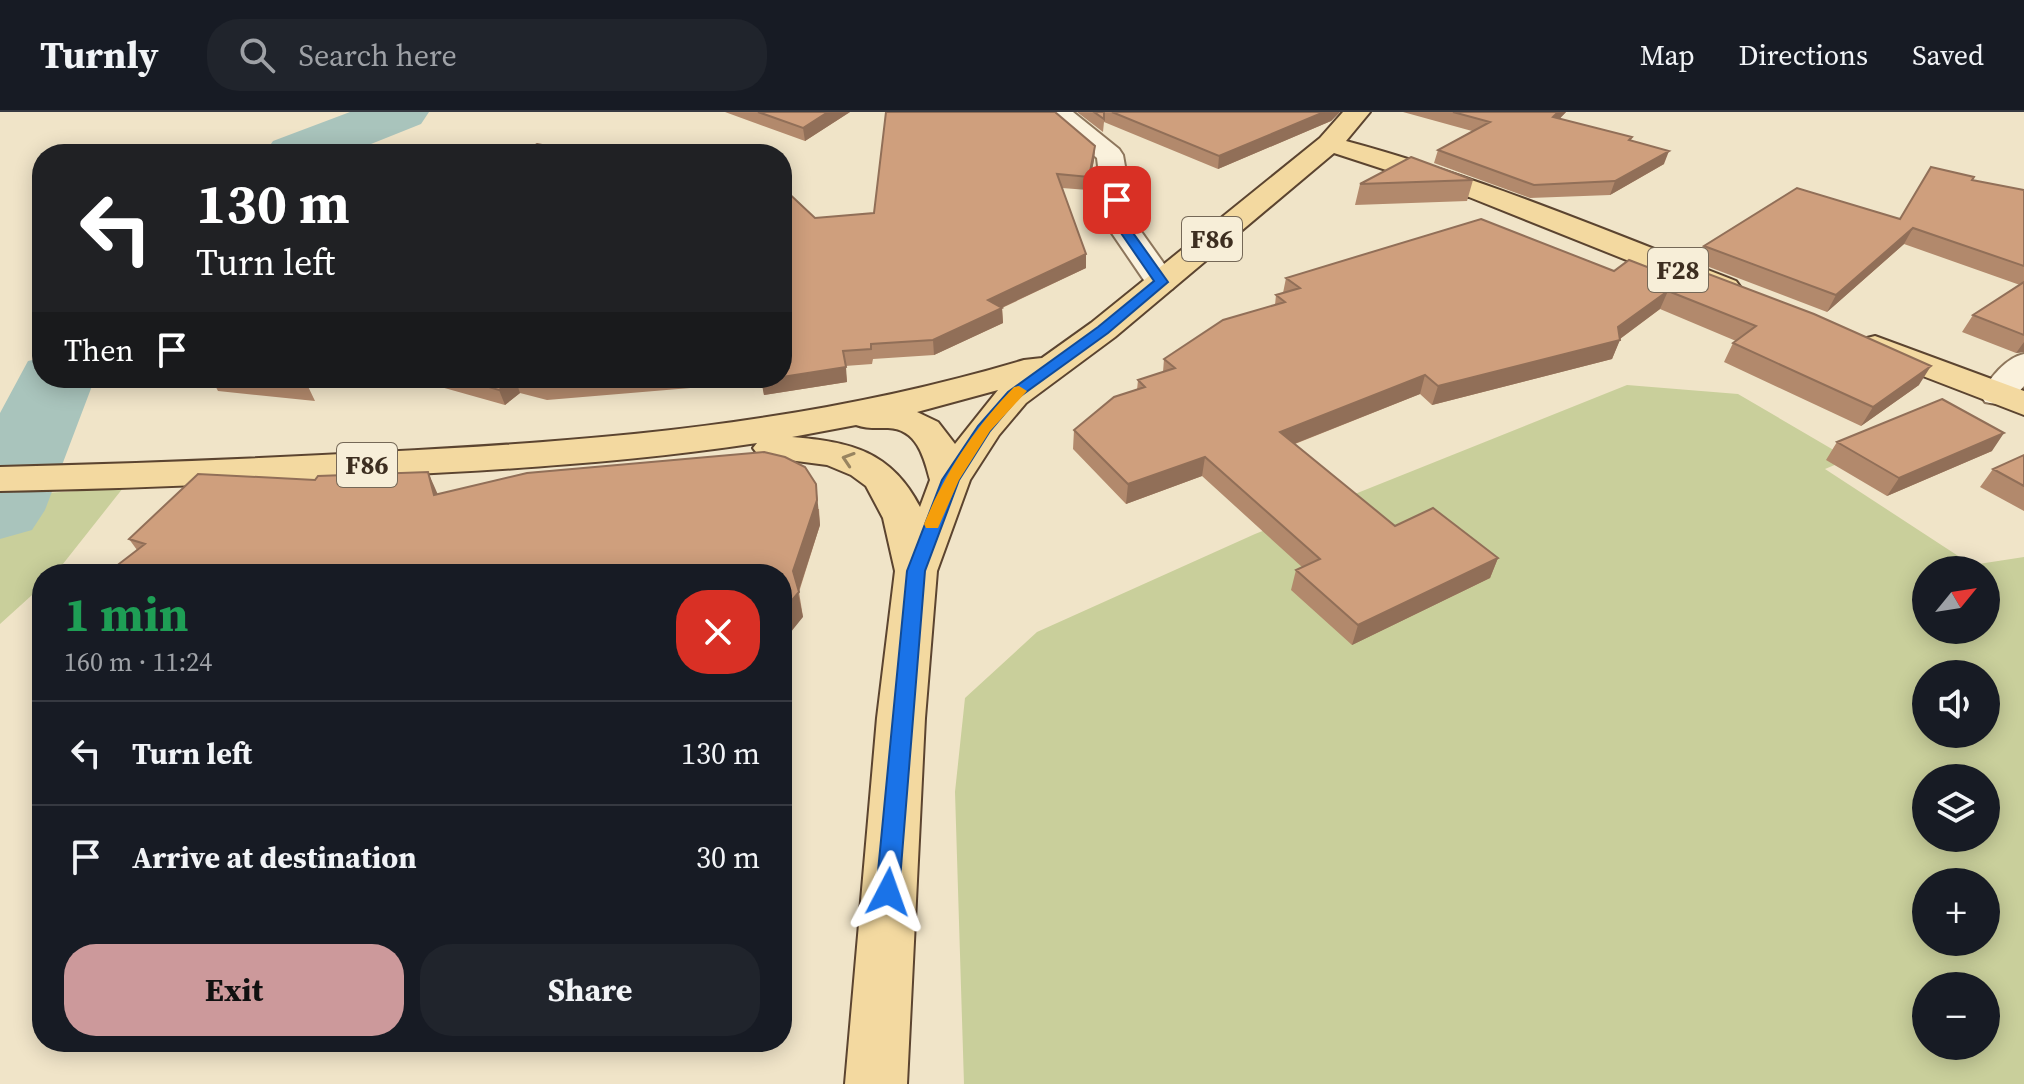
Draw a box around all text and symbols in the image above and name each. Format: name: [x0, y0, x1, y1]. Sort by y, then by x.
search box: [207, 19, 767, 91]
text: Turnly: [40, 29, 159, 81]
icon: search: [235, 33, 279, 77]
text: Search here: [299, 35, 457, 76]
text: Map: [1640, 36, 1695, 74]
text: Directions: [1739, 36, 1868, 74]
text: Saved: [1912, 36, 1984, 74]
text: 130 m: [196, 165, 350, 242]
pin: [1083, 166, 1151, 234]
icon: left: [64, 176, 168, 280]
icon: arrive: [1095, 178, 1139, 222]
road number: F86: [1182, 217, 1242, 261]
text: Turn left: [196, 238, 335, 287]
road number: F28: [1648, 248, 1708, 292]
icon: arrive: [150, 328, 194, 372]
text: Then: [64, 330, 134, 371]
road number: F86: [337, 443, 397, 487]
one-way arrow: [842, 452, 856, 468]
north arrow: [1912, 556, 2000, 644]
map controls: [1912, 556, 2000, 1060]
text: 1 min: [64, 581, 189, 647]
button: close: [676, 590, 760, 674]
text: 160 m · 11:24: [64, 644, 212, 680]
button: sound: [1912, 660, 2000, 748]
icon: left: [64, 731, 108, 775]
text: Turn left: [132, 733, 252, 774]
text: 130 m: [681, 733, 760, 774]
button: layers: [1912, 764, 2000, 852]
icon: arrive: [64, 835, 108, 879]
text: Arrive at destination: [132, 837, 417, 878]
text: 30 m: [696, 837, 760, 878]
position arrow: [846, 850, 930, 934]
button: +: [1912, 868, 2000, 956]
button: Exit: [64, 944, 404, 1036]
button: Share: [420, 944, 760, 1036]
button: −: [1912, 972, 2000, 1060]

